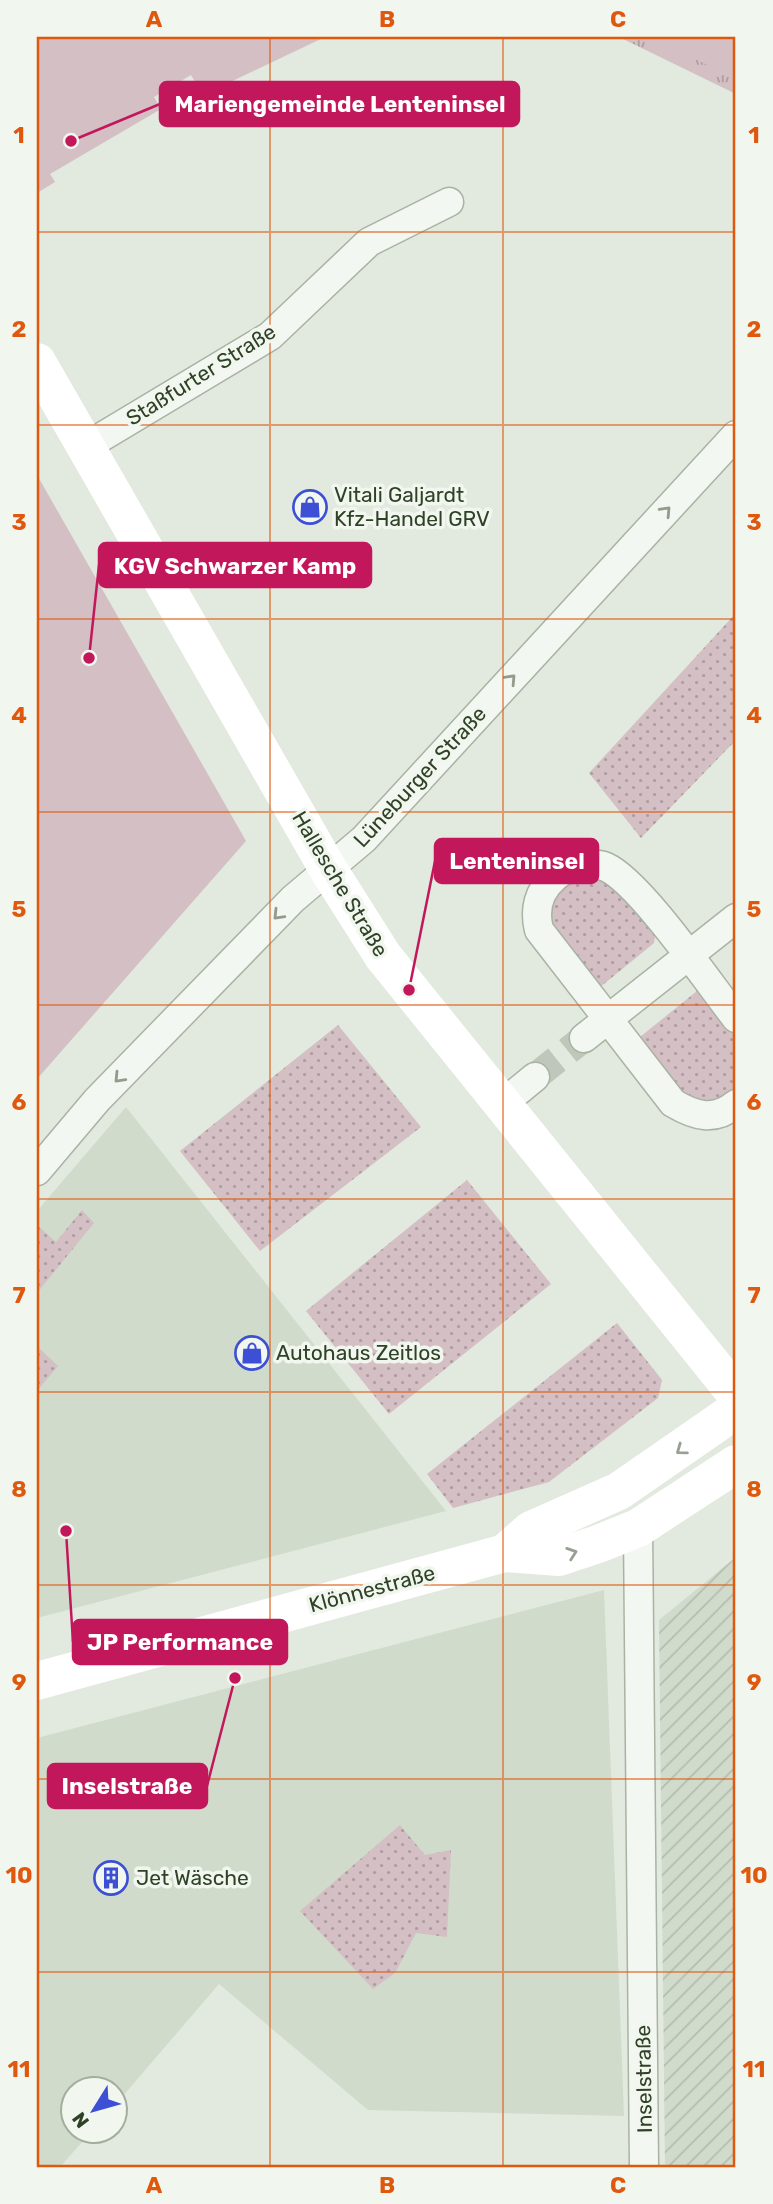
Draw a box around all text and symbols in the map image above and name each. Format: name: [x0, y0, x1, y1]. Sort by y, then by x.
text: A: [146, 5, 163, 33]
text: B: [379, 5, 395, 33]
text: C: [610, 5, 626, 33]
callout: Mariengemeinde Lenteninsel: [160, 82, 519, 126]
text: Mariengemeinde Lenteninsel: [175, 90, 505, 118]
text: 1: [13, 121, 25, 149]
text: 1: [748, 121, 760, 149]
text: 2: [12, 315, 26, 343]
text: 2: [747, 315, 761, 343]
street label: Staßfurter Straße: [121, 319, 280, 431]
place label: Vitali Galjardt Kfz-Handel GRV: [334, 482, 490, 531]
shop icon: Vitali Galjardt Kfz-Handel GRV: [291, 488, 329, 526]
one-way arrow: [657, 506, 670, 519]
text: 3: [11, 508, 27, 536]
text: 3: [746, 508, 762, 536]
callout: KGV Schwarzer Kamp: [99, 543, 371, 587]
text: KGV Schwarzer Kamp: [114, 552, 356, 580]
one-way arrow: [503, 674, 516, 687]
text: 4: [11, 701, 27, 729]
street label: Lüneburger Straße: [348, 701, 491, 852]
text: 4: [746, 701, 762, 729]
street label: Hallesche Straße: [287, 806, 394, 961]
callout: Lenteninsel: [435, 839, 598, 883]
text: Lenteninsel: [449, 847, 585, 875]
text: 5: [12, 895, 27, 923]
text: 5: [747, 895, 762, 923]
one-way arrow: [274, 907, 286, 919]
one-way arrow: [114, 1069, 127, 1082]
text: 6: [12, 1088, 27, 1116]
text: 6: [747, 1088, 762, 1116]
text: 7: [12, 1281, 26, 1309]
text: 7: [747, 1281, 761, 1309]
shop icon: Autohaus Zeitlos: [233, 1334, 271, 1372]
place label: Autohaus Zeitlos: [276, 1340, 441, 1365]
one-way arrow: [676, 1442, 689, 1454]
text: 8: [11, 1475, 27, 1503]
text: 8: [746, 1475, 762, 1503]
one-way arrow: [565, 1547, 578, 1561]
street label: Klönnestraße: [306, 1560, 438, 1617]
callout: JP Performance: [73, 1620, 287, 1664]
text: JP Performance: [87, 1628, 273, 1656]
text: 9: [12, 1668, 26, 1696]
text: 9: [747, 1668, 761, 1696]
callout: Inselstraße: [48, 1764, 207, 1808]
text: Inselstraße: [62, 1772, 192, 1800]
building icon: Jet Wäsche: [92, 1859, 130, 1897]
text: 10: [5, 1861, 33, 1889]
text: 10: [740, 1861, 768, 1889]
place label: Jet Wäsche: [136, 1865, 249, 1890]
street label: Inselstraße: [630, 2025, 657, 2133]
text: 11: [8, 2055, 30, 2083]
text: 11: [743, 2055, 765, 2083]
north arrow: [60, 2074, 130, 2144]
text: N: [68, 2108, 94, 2132]
text: A: [146, 2171, 163, 2199]
text: B: [379, 2171, 395, 2199]
text: C: [610, 2171, 626, 2199]

